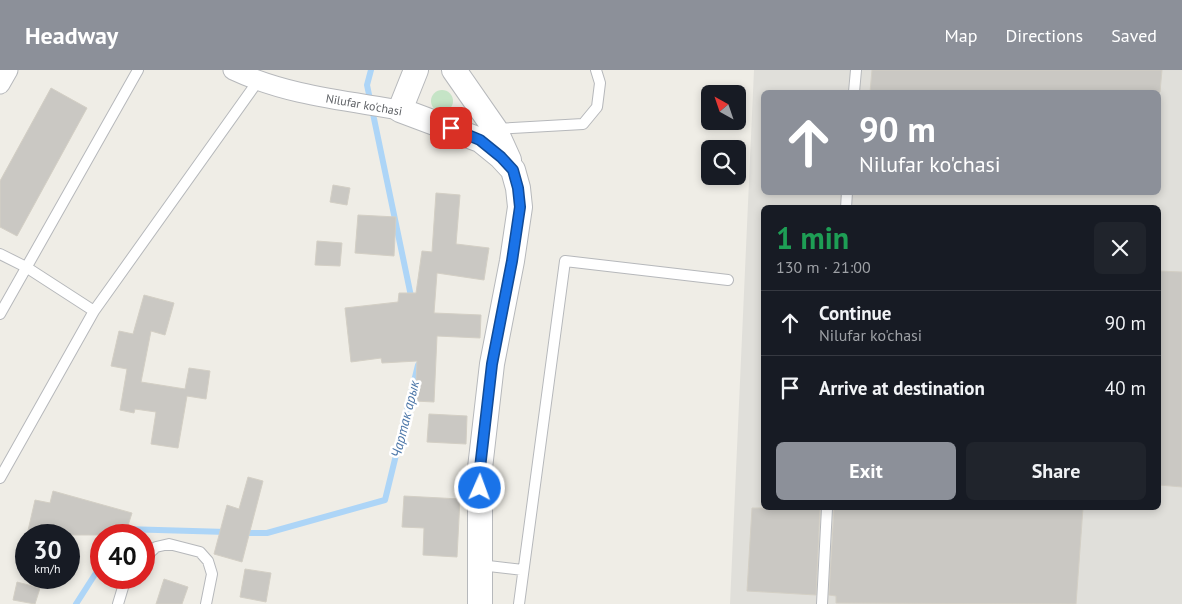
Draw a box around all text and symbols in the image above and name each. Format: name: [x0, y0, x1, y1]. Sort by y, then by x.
text: Headway: [25, 20, 118, 51]
text: Map: [945, 24, 977, 47]
text: Directions: [1005, 24, 1083, 47]
text: Saved: [1111, 24, 1157, 47]
north arrow: [701, 85, 746, 130]
map controls: [701, 85, 746, 185]
street label: Nilufar ko'chasi: [325, 90, 403, 119]
text: 90 m: [859, 106, 936, 152]
pin: [430, 107, 472, 149]
icon: ahead: [776, 110, 841, 175]
icon: arrive: [437, 114, 465, 142]
button: search: [701, 140, 746, 185]
text: Nilufar ko'chasi: [859, 150, 1001, 178]
text: 1 min: [776, 218, 849, 257]
button: close: [1094, 222, 1146, 274]
text: 130 m · 21:00: [776, 257, 871, 277]
text: Continue: [819, 301, 891, 325]
icon: ahead: [776, 309, 804, 337]
text: 90 m: [1105, 311, 1146, 335]
text: Nilufar ko'chasi: [819, 325, 922, 345]
icon: arrive: [776, 374, 804, 402]
text: Arrive at destination: [819, 376, 985, 400]
text: 40 m: [1105, 376, 1146, 400]
water label: Чартак арык: [387, 378, 423, 459]
button: Exit: [776, 442, 956, 500]
button: Share: [966, 442, 1146, 500]
position arrow: [453, 461, 505, 513]
speed limit sign: 40: [90, 524, 155, 589]
text: 30: [33, 534, 62, 566]
text: km/h: [34, 561, 61, 576]

